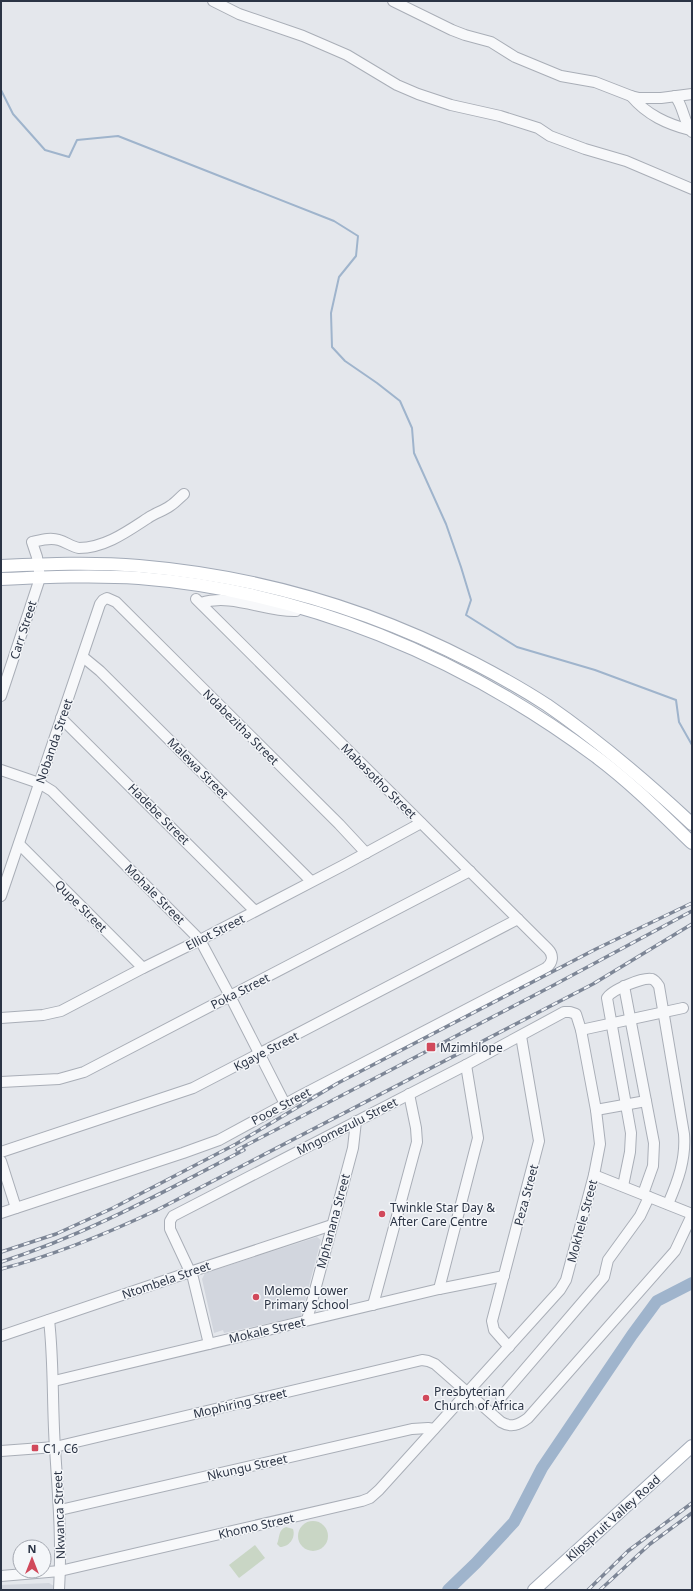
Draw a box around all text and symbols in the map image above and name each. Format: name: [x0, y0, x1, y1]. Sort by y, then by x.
street label: Carr Street: [6, 598, 41, 662]
street label: Ndabezitha Street: [199, 685, 283, 769]
street label: Nobanda Street: [32, 696, 77, 786]
street label: Malewa Street: [164, 734, 233, 803]
street label: Mabasotho Street: [338, 740, 421, 823]
street label: Hadebe Street: [125, 780, 194, 849]
street label: Mohale Street: [121, 860, 189, 928]
street label: Qupe Street: [51, 876, 111, 936]
street label: Elliot Street: [183, 910, 248, 954]
street label: Poka Street: [207, 969, 273, 1013]
street label: Kgaye Street: [230, 1027, 302, 1075]
place label: Mzimhlope: [440, 1039, 503, 1056]
marker: Mzimhlope: [425, 1041, 437, 1053]
street label: Pooe Street: [248, 1083, 314, 1129]
street label: Mngomezulu Street: [294, 1093, 401, 1159]
street label: Peza Street: [510, 1162, 543, 1228]
street label: Mphanana Street: [312, 1171, 354, 1270]
street label: Mokhele Street: [563, 1177, 601, 1264]
place label: Twinkle Star Day & After Care Centre: [390, 1199, 495, 1230]
marker: Twinkle Star Day & After Care Centre: [377, 1209, 387, 1219]
street label: Ntombela Street: [119, 1257, 213, 1303]
place label: Molemo Lower Primary School: [264, 1282, 349, 1313]
marker: Molemo Lower Primary School: [251, 1292, 261, 1302]
street label: Mokale Street: [227, 1313, 307, 1347]
place label: Presbyterian Church of Africa: [434, 1383, 524, 1414]
street label: Mophiring Street: [192, 1384, 289, 1422]
marker: Presbyterian Church of Africa: [421, 1393, 431, 1403]
place label: C1, C6: [43, 1440, 78, 1457]
marker: C1, C6: [30, 1443, 40, 1453]
street label: Nkungu Street: [205, 1449, 289, 1484]
street label: Nkwanca Street: [49, 1470, 69, 1559]
street label: Klipspruit Valley Road: [562, 1471, 664, 1565]
street label: Khomo Street: [216, 1509, 296, 1543]
north arrow: [12, 1539, 52, 1579]
text: N: [28, 1541, 36, 1556]

